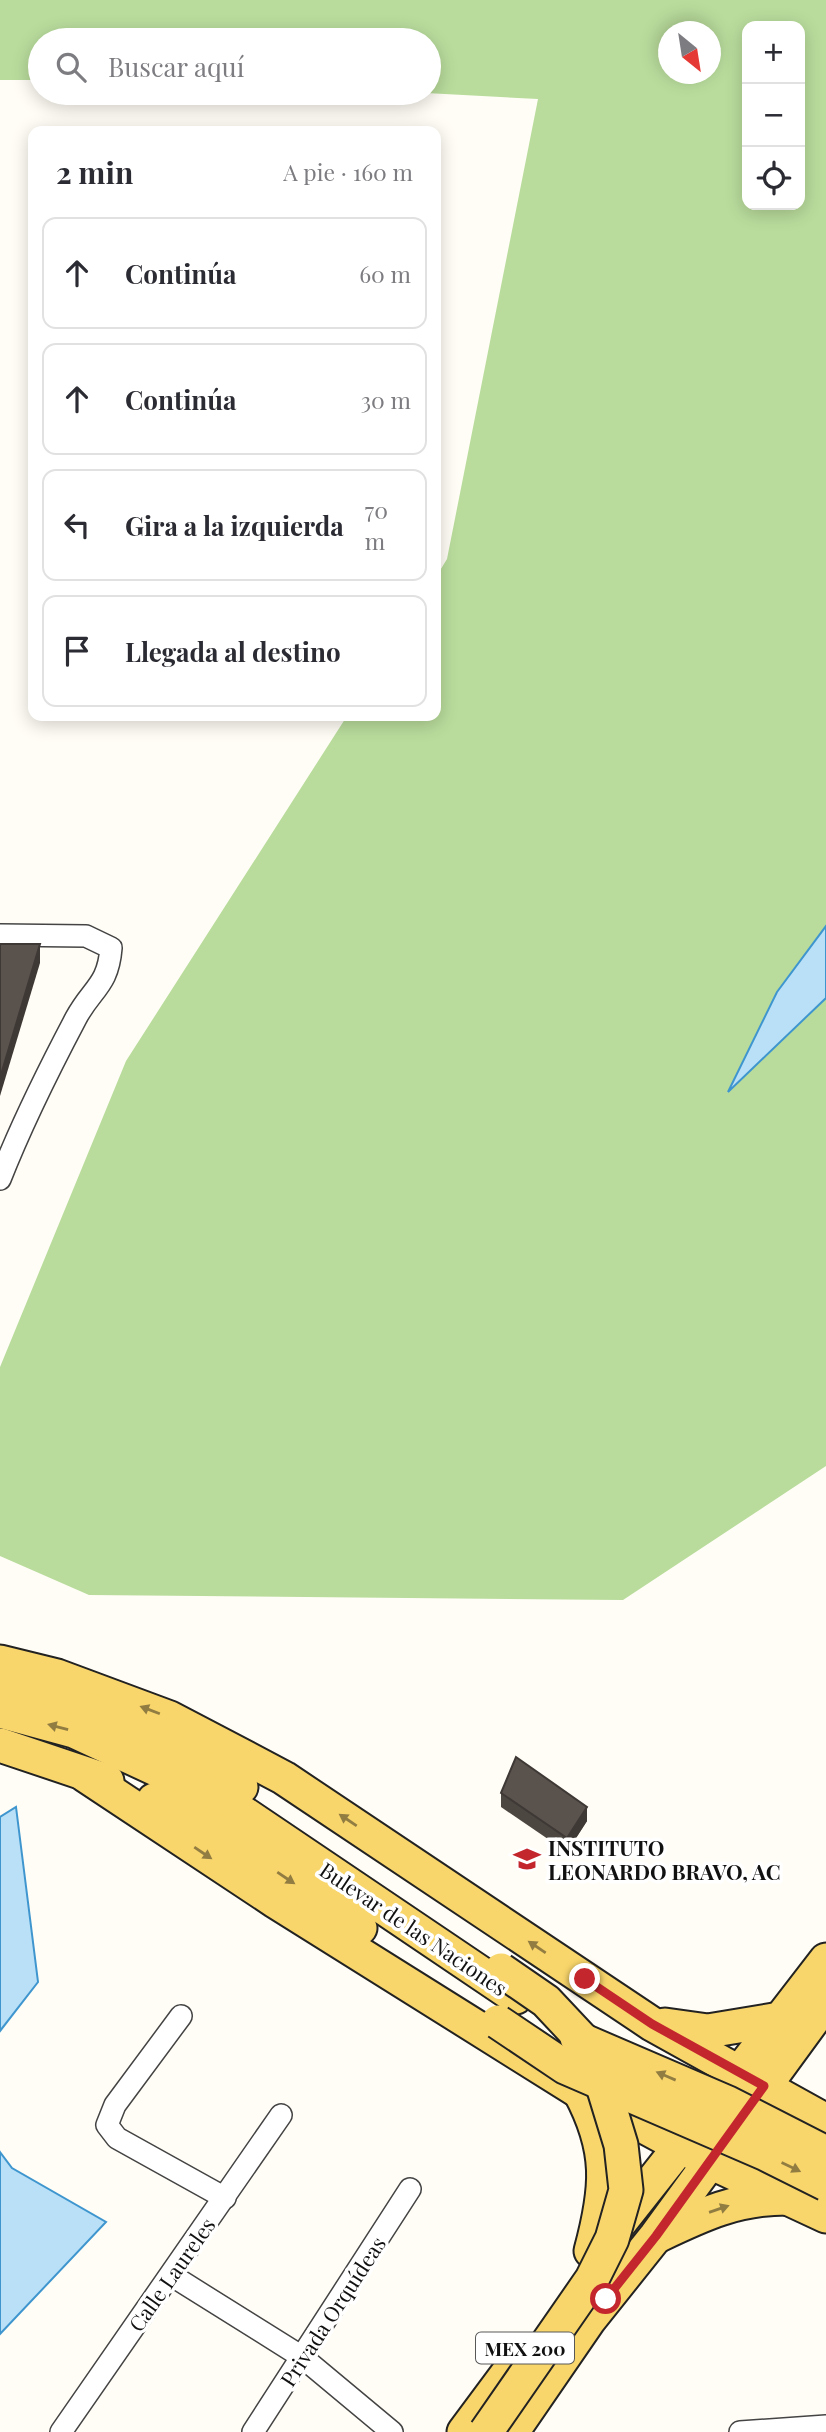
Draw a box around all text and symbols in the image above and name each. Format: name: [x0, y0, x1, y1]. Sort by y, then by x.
north arrow: [658, 21, 721, 84]
map controls: [742, 21, 805, 210]
button: +: [742, 21, 805, 84]
search box: [28, 28, 441, 105]
icon: search: [52, 48, 90, 86]
text: Buscar aquí: [108, 49, 244, 84]
button: −: [742, 84, 805, 147]
button: locate: [742, 147, 805, 210]
text: 2 min: [56, 152, 133, 192]
text: A pie · 160 m: [283, 156, 413, 187]
icon: ahead: [58, 254, 96, 292]
text: Continúa: [125, 256, 237, 291]
text: 60 m: [359, 258, 411, 289]
icon: ahead: [58, 380, 96, 418]
text: Continúa: [125, 382, 237, 417]
text: 30 m: [361, 384, 411, 415]
text: 70 m: [365, 494, 388, 556]
icon: left: [58, 506, 96, 544]
text: Gira a la izquierda: [125, 508, 344, 543]
icon: arrive: [58, 632, 96, 670]
text: Llegada al destino: [125, 634, 341, 669]
one-way arrow: [139, 1704, 160, 1715]
one-way arrow: [47, 1721, 69, 1732]
one-way arrow: [338, 1814, 358, 1827]
place label: INSTITUTO LEONARDO BRAVO, AC: [548, 1833, 781, 1885]
school or university icon: INSTITUTO LEONARDO BRAVO, AC: [512, 1844, 542, 1874]
one-way arrow: [194, 1847, 213, 1860]
street label: Bulevar de las Naciones: [315, 1855, 513, 2001]
one-way arrow: [277, 1871, 295, 1885]
one-way arrow: [528, 1940, 546, 1954]
route end: [569, 1963, 600, 1994]
one-way arrow: [655, 2071, 676, 2082]
one-way arrow: [781, 2161, 801, 2172]
one-way arrow: [708, 2203, 729, 2214]
street label: Calle Laureles: [121, 2212, 221, 2336]
street label: Privada Orquídeas: [273, 2231, 391, 2391]
route start: [590, 2283, 621, 2314]
road number: MEX 200: [476, 2332, 574, 2364]

